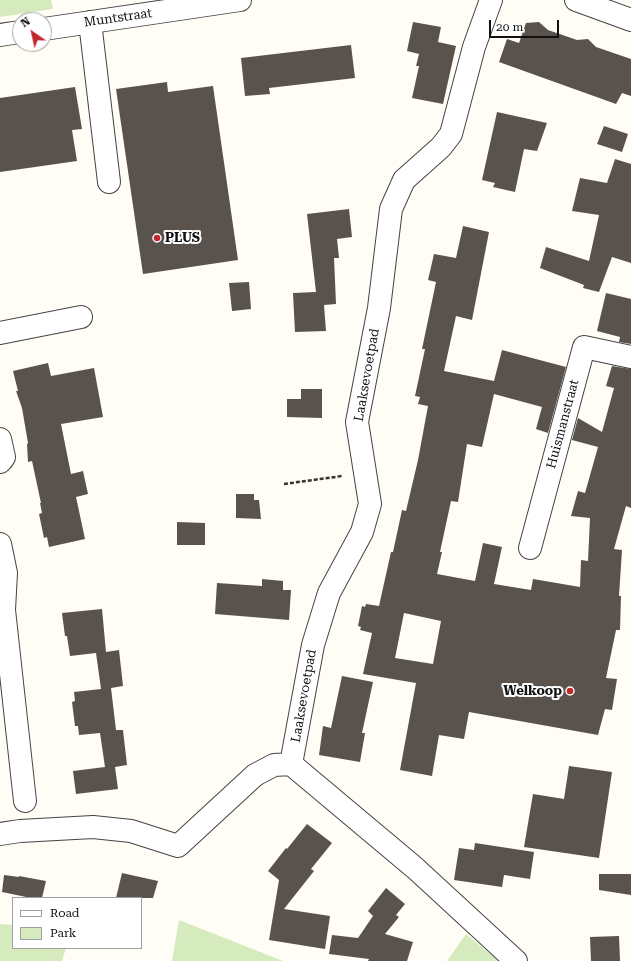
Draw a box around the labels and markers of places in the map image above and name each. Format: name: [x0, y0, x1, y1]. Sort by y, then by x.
place label: PLUS: [165, 230, 200, 246]
marker: PLUS: [152, 233, 162, 243]
place label: Welkoop: [503, 683, 562, 699]
marker: Welkoop: [565, 686, 575, 696]

